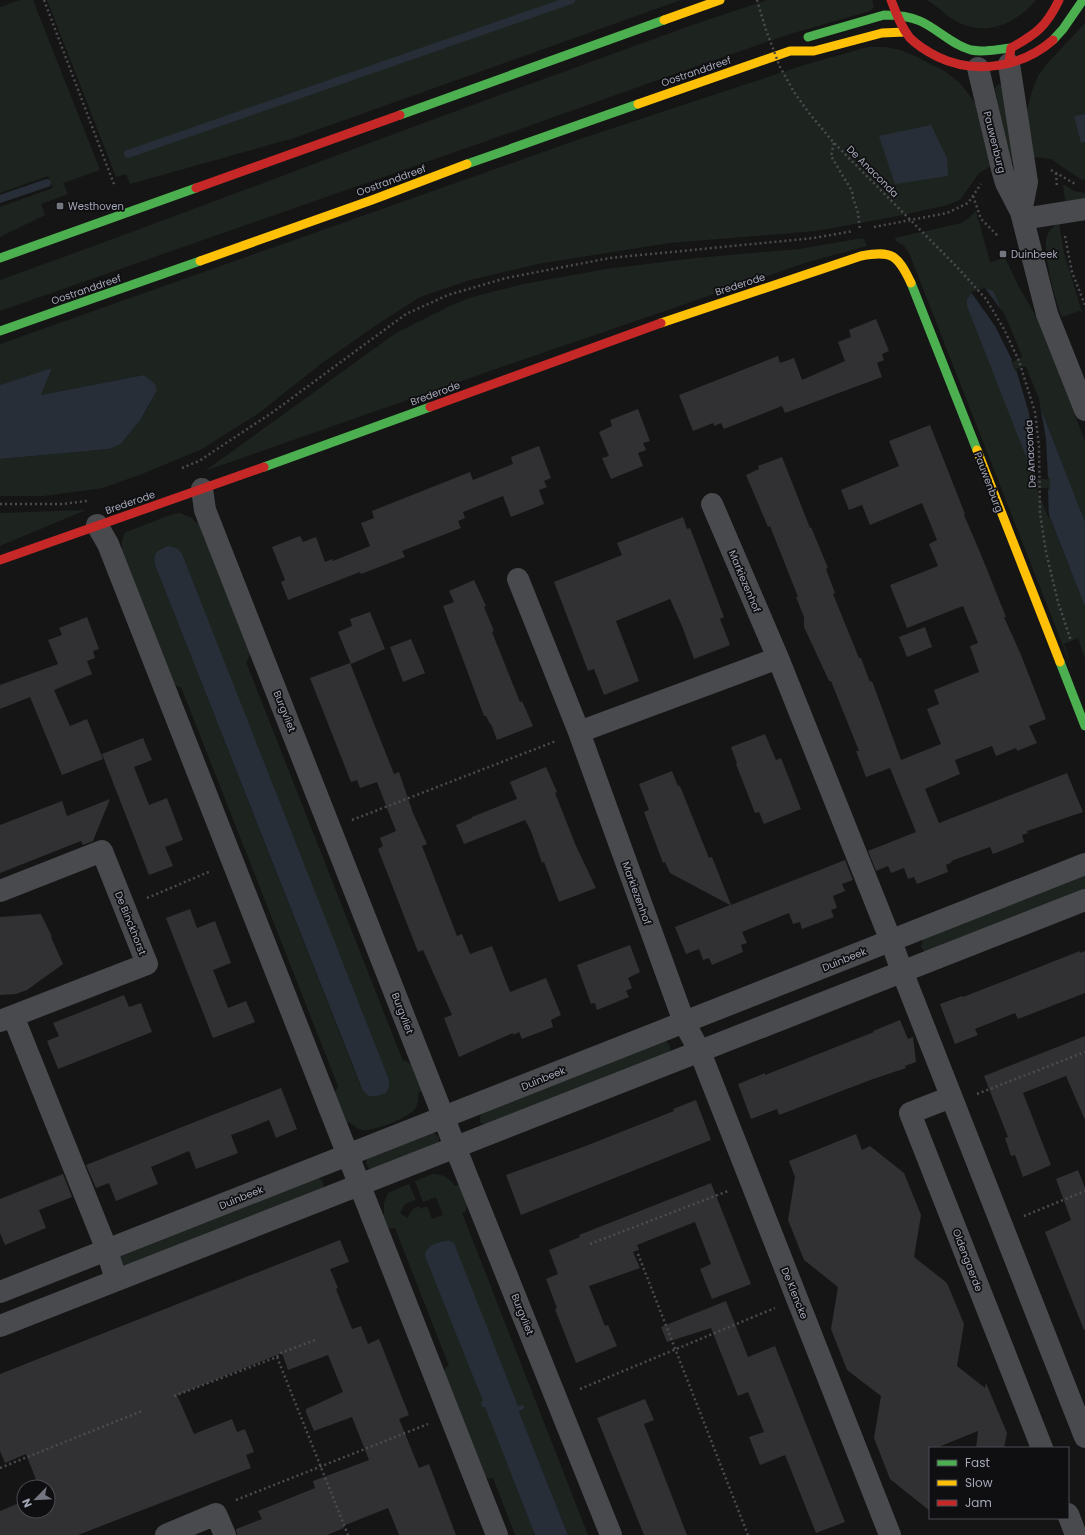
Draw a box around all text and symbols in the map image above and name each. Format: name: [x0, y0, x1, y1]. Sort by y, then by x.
street label: Oostranddreef: [659, 53, 733, 90]
street label: Pauwenburg: [980, 110, 1009, 175]
street label: De Anaconda: [843, 142, 902, 201]
street label: Oostranddreef: [354, 161, 428, 200]
place label: Westhoven: [68, 199, 124, 214]
marker: Westhoven: [55, 201, 65, 211]
place label: Duinbeek: [1011, 247, 1058, 262]
marker: Duinbeek: [998, 249, 1008, 259]
street label: Brederode: [713, 269, 767, 300]
street label: Oostranddreef: [49, 271, 123, 308]
street label: Brederode: [408, 378, 462, 409]
street label: De Anaconda: [1021, 420, 1040, 488]
street label: Pauwenburg: [970, 450, 1007, 514]
street label: Brederode: [103, 487, 157, 518]
street label: Markiezenhof: [725, 548, 764, 615]
street label: Burgvliet: [269, 688, 300, 734]
street label: Markiezenhof: [618, 860, 655, 927]
street label: De Binckhorst: [111, 889, 150, 958]
street label: Duinbeek: [820, 943, 869, 975]
street label: Burgvliet: [388, 990, 417, 1036]
street label: Duinbeek: [519, 1062, 568, 1094]
street label: Duinbeek: [217, 1181, 266, 1213]
street label: Oldengaerde: [949, 1227, 986, 1294]
street label: De Klencke: [777, 1265, 812, 1321]
street label: Burgvliet: [507, 1291, 538, 1337]
legend: [929, 1447, 1069, 1519]
text: Fast: [965, 1454, 990, 1471]
text: Slow: [965, 1474, 993, 1491]
north arrow: [16, 1479, 56, 1519]
text: Jam: [965, 1494, 992, 1511]
text: N: [18, 1496, 36, 1510]

